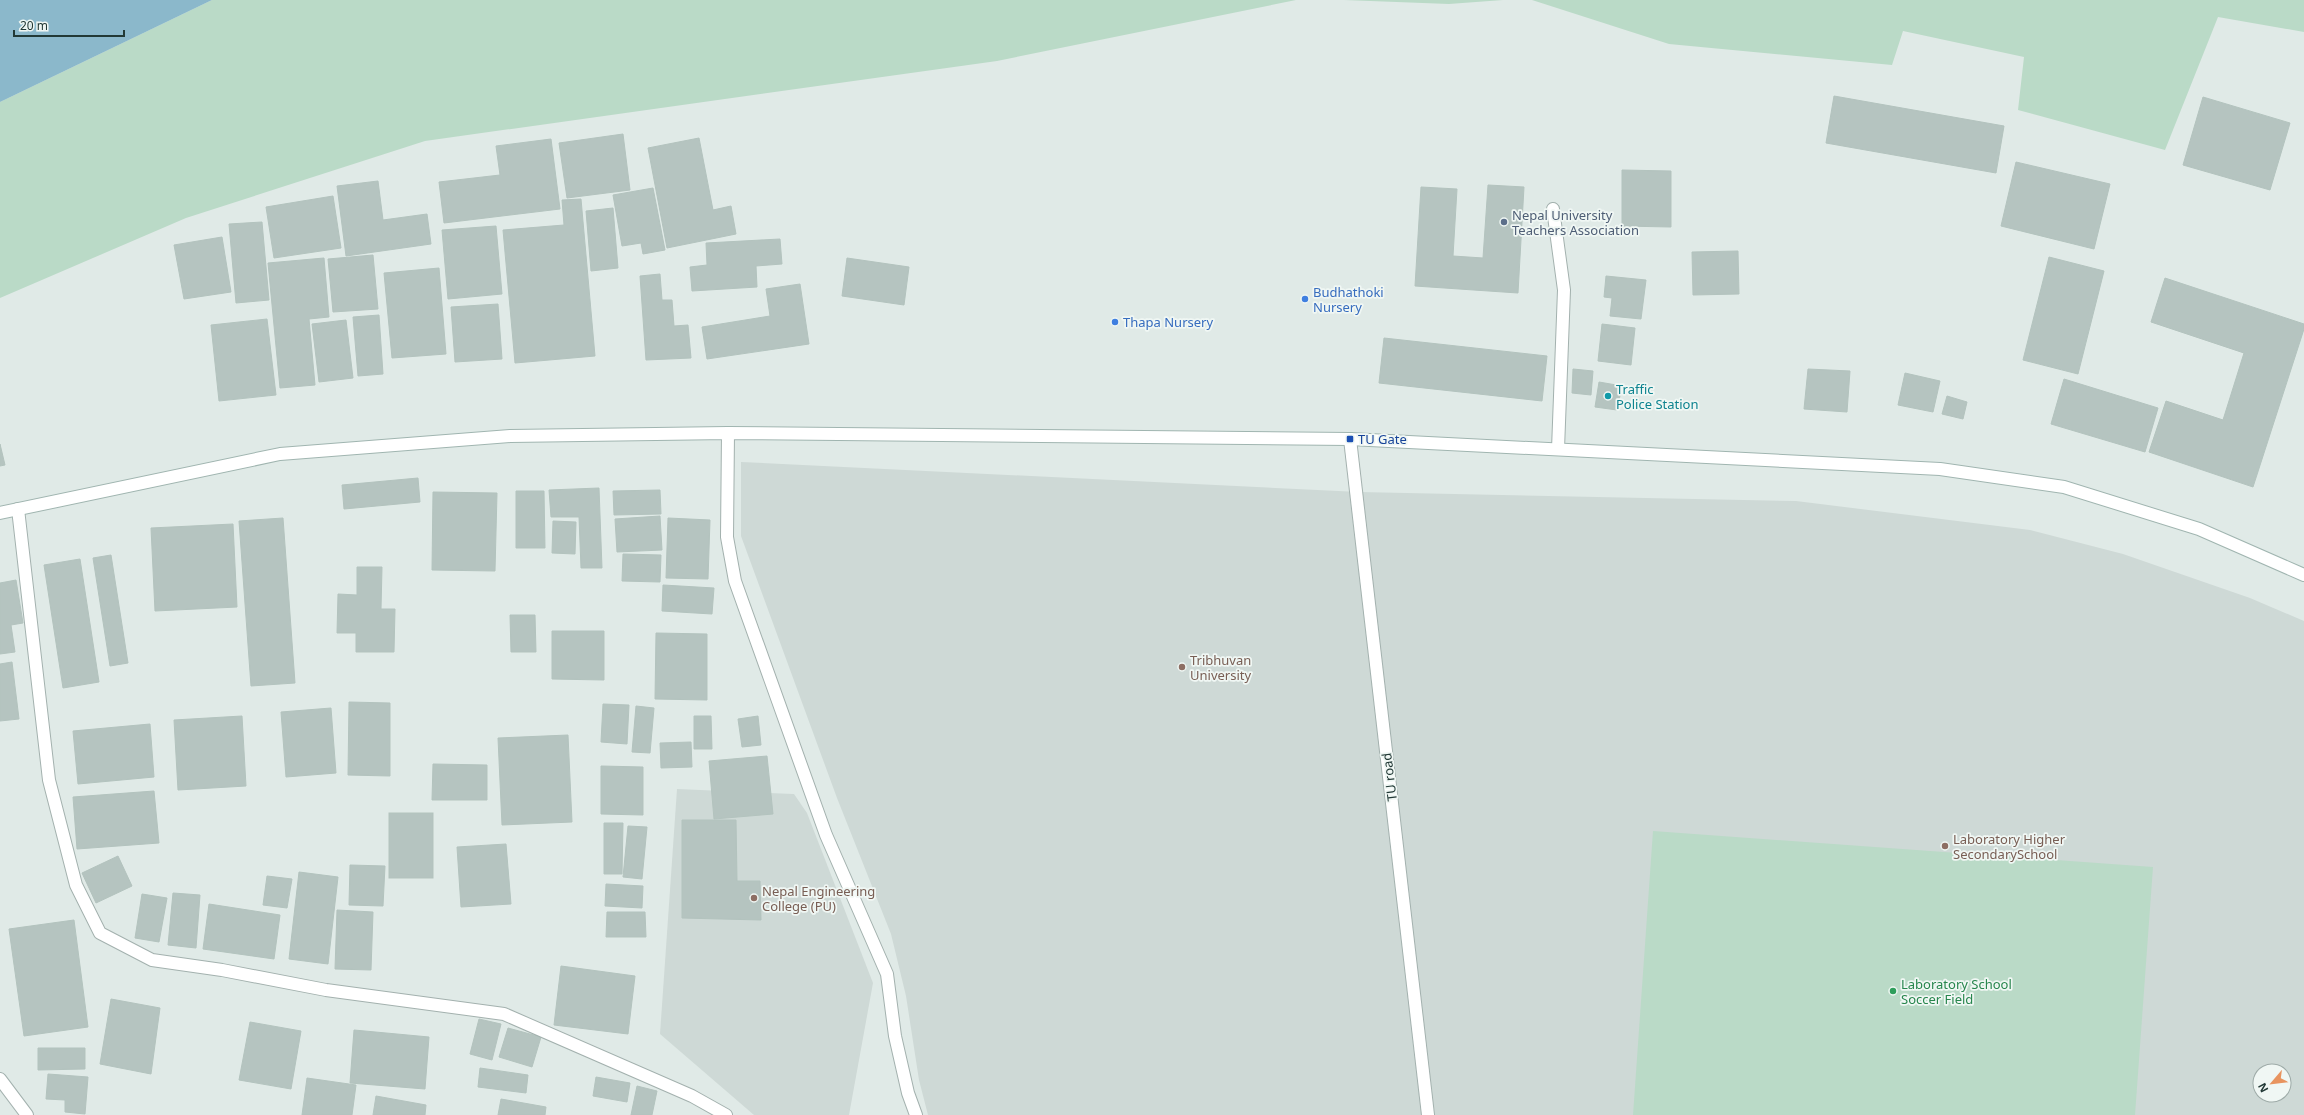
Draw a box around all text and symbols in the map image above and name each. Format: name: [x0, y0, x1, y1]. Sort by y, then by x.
scale bar: [14, 12, 124, 38]
text: 20 m: [20, 17, 48, 34]
place label: Nepal University Teachers Association: [1512, 206, 1639, 239]
marker: Nepal University Teachers Association: [1499, 217, 1509, 227]
place label: Budhathoki Nursery: [1313, 283, 1384, 316]
marker: Budhathoki Nursery: [1300, 294, 1310, 304]
place label: Thapa Nursery: [1123, 313, 1213, 331]
marker: Thapa Nursery: [1110, 317, 1120, 327]
place label: Traffic Police Station: [1616, 380, 1698, 413]
marker: Traffic Police Station: [1603, 391, 1613, 401]
place label: TU Gate: [1358, 430, 1407, 448]
marker: TU Gate: [1345, 434, 1355, 444]
place label: Tribhuvan University: [1190, 651, 1251, 684]
marker: Tribhuvan University: [1177, 662, 1187, 672]
street label: TU road: [1377, 752, 1401, 802]
place label: Laboratory Higher SecondarySchool: [1953, 830, 2066, 863]
marker: Laboratory Higher SecondarySchool: [1940, 841, 1950, 851]
place label: Nepal Engineering College (PU): [762, 882, 875, 915]
marker: Nepal Engineering College (PU): [749, 893, 759, 903]
place label: Laboratory School Soccer Field: [1901, 975, 2012, 1008]
marker: Laboratory School Soccer Field: [1888, 986, 1898, 996]
north arrow: [2252, 1063, 2292, 1103]
text: N: [2254, 1080, 2271, 1095]

